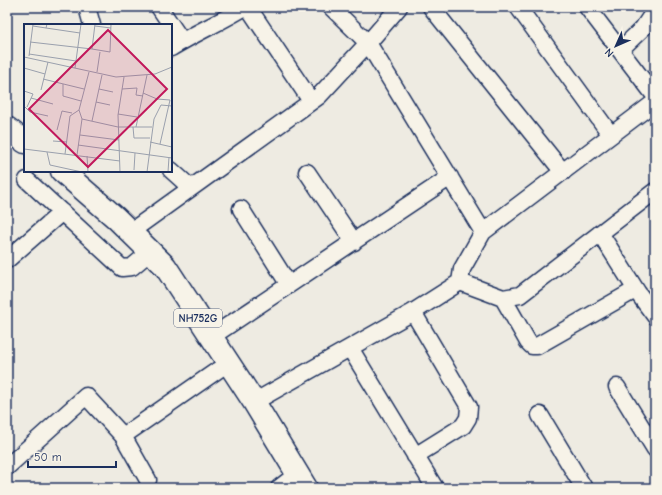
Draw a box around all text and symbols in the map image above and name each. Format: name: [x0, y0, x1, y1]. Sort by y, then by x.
inset map: [24, 24, 172, 172]
north arrow: [596, 26, 636, 66]
text: N: [602, 46, 616, 60]
road number: NH752G: [174, 309, 222, 327]
scale bar: [28, 443, 116, 469]
text: 50 m: [34, 450, 62, 464]

